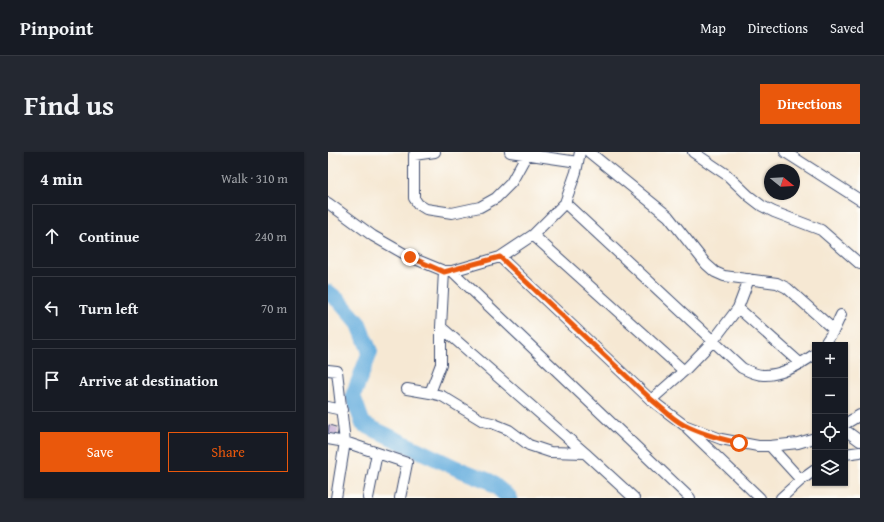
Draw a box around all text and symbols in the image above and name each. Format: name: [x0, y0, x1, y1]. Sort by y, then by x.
text: Pinpoint: [20, 14, 93, 42]
text: Map: [700, 18, 726, 38]
text: Directions: [748, 18, 808, 38]
text: Saved: [830, 18, 864, 38]
text: Find us: [24, 84, 114, 125]
button: Directions: [760, 84, 860, 124]
north arrow: [764, 164, 800, 200]
text: 4 min: [40, 166, 82, 191]
text: Walk · 310 m: [221, 169, 288, 188]
icon: ahead: [41, 225, 63, 247]
text: Continue: [79, 226, 140, 247]
text: 240 m: [255, 227, 287, 246]
route end: [401, 248, 419, 266]
icon: left: [41, 297, 63, 319]
text: Turn left: [79, 298, 138, 319]
text: 70 m: [261, 299, 287, 318]
map controls: [812, 342, 848, 486]
button: +: [812, 342, 848, 378]
icon: arrive: [41, 369, 63, 391]
text: Arrive at destination: [79, 370, 218, 391]
button: −: [812, 378, 848, 414]
button: locate: [812, 414, 848, 450]
button: Save: [40, 432, 160, 472]
button: Share: [168, 432, 288, 472]
route start: [730, 434, 748, 452]
button: layers: [812, 450, 848, 486]

